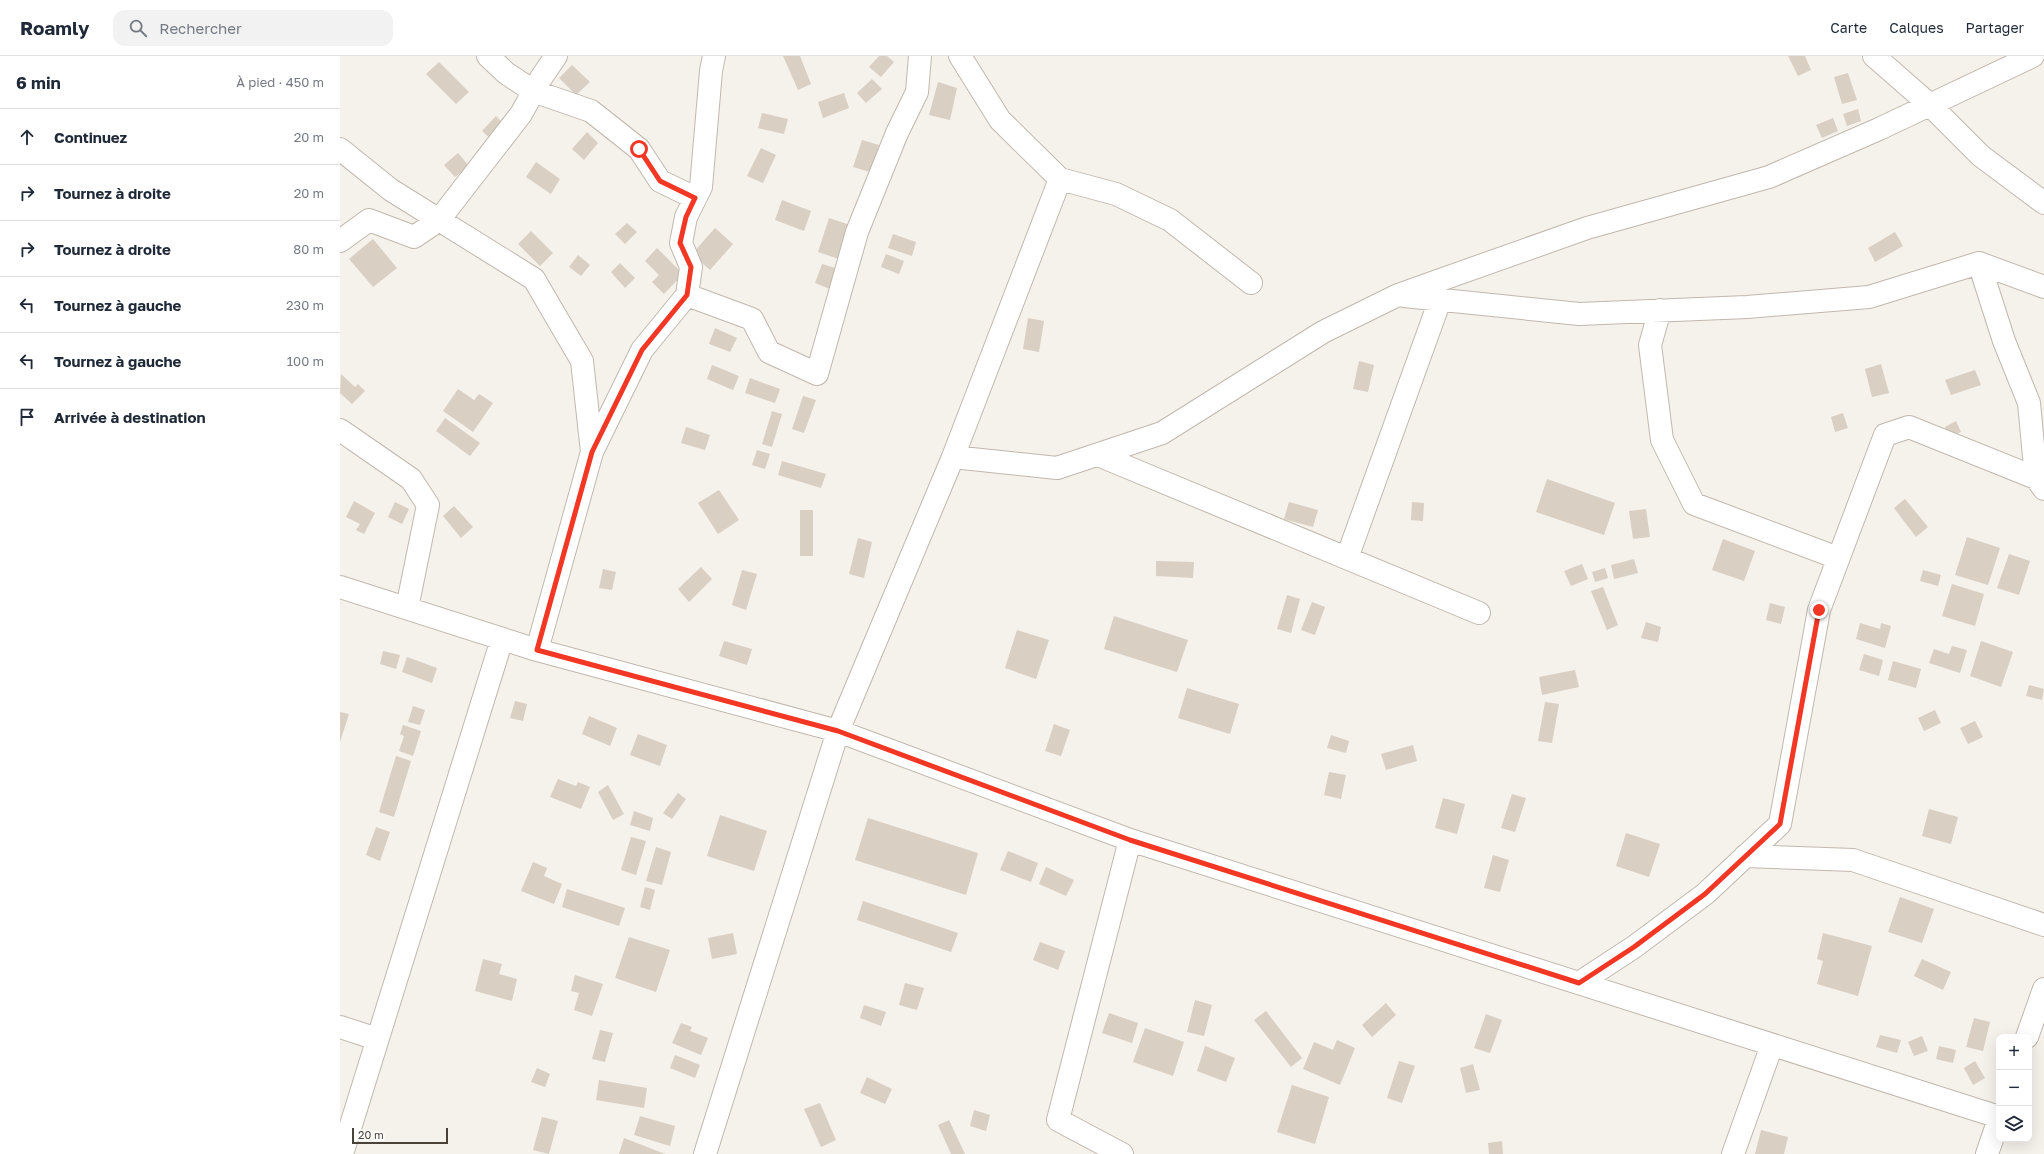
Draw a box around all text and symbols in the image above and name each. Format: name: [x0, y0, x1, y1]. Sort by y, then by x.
search box: [113, 10, 393, 46]
text: Roamly: [20, 16, 89, 39]
icon: search: [127, 17, 149, 39]
text: Rechercher: [159, 19, 242, 37]
text: Carte: [1830, 19, 1867, 36]
text: Calques: [1889, 19, 1944, 36]
text: Partager: [1966, 19, 2024, 36]
text: 6 min: [16, 72, 61, 93]
text: À pied · 450 m: [236, 74, 324, 90]
icon: ahead: [16, 126, 38, 148]
text: Continuez: [54, 128, 127, 146]
text: 20 m: [294, 129, 324, 145]
route start: [630, 140, 648, 158]
icon: right: [16, 182, 38, 204]
text: Tournez à droite: [54, 184, 171, 202]
text: 20 m: [294, 185, 324, 201]
icon: right: [16, 238, 38, 260]
text: Tournez à droite: [54, 240, 171, 258]
text: 80 m: [293, 241, 324, 257]
icon: left: [16, 294, 38, 316]
text: Tournez à gauche: [54, 296, 181, 314]
text: 230 m: [286, 297, 324, 313]
icon: left: [16, 350, 38, 372]
text: Tournez à gauche: [54, 352, 181, 370]
text: 100 m: [287, 353, 324, 369]
icon: arrive: [16, 406, 38, 428]
text: Arrivée à destination: [54, 408, 206, 426]
route end: [1810, 601, 1828, 619]
map controls: [1996, 1034, 2032, 1142]
button: +: [1996, 1034, 2032, 1070]
button: −: [1996, 1070, 2032, 1106]
button: layers: [1996, 1106, 2032, 1142]
scale bar: [352, 1126, 448, 1145]
text: 20 m: [358, 1128, 384, 1141]

